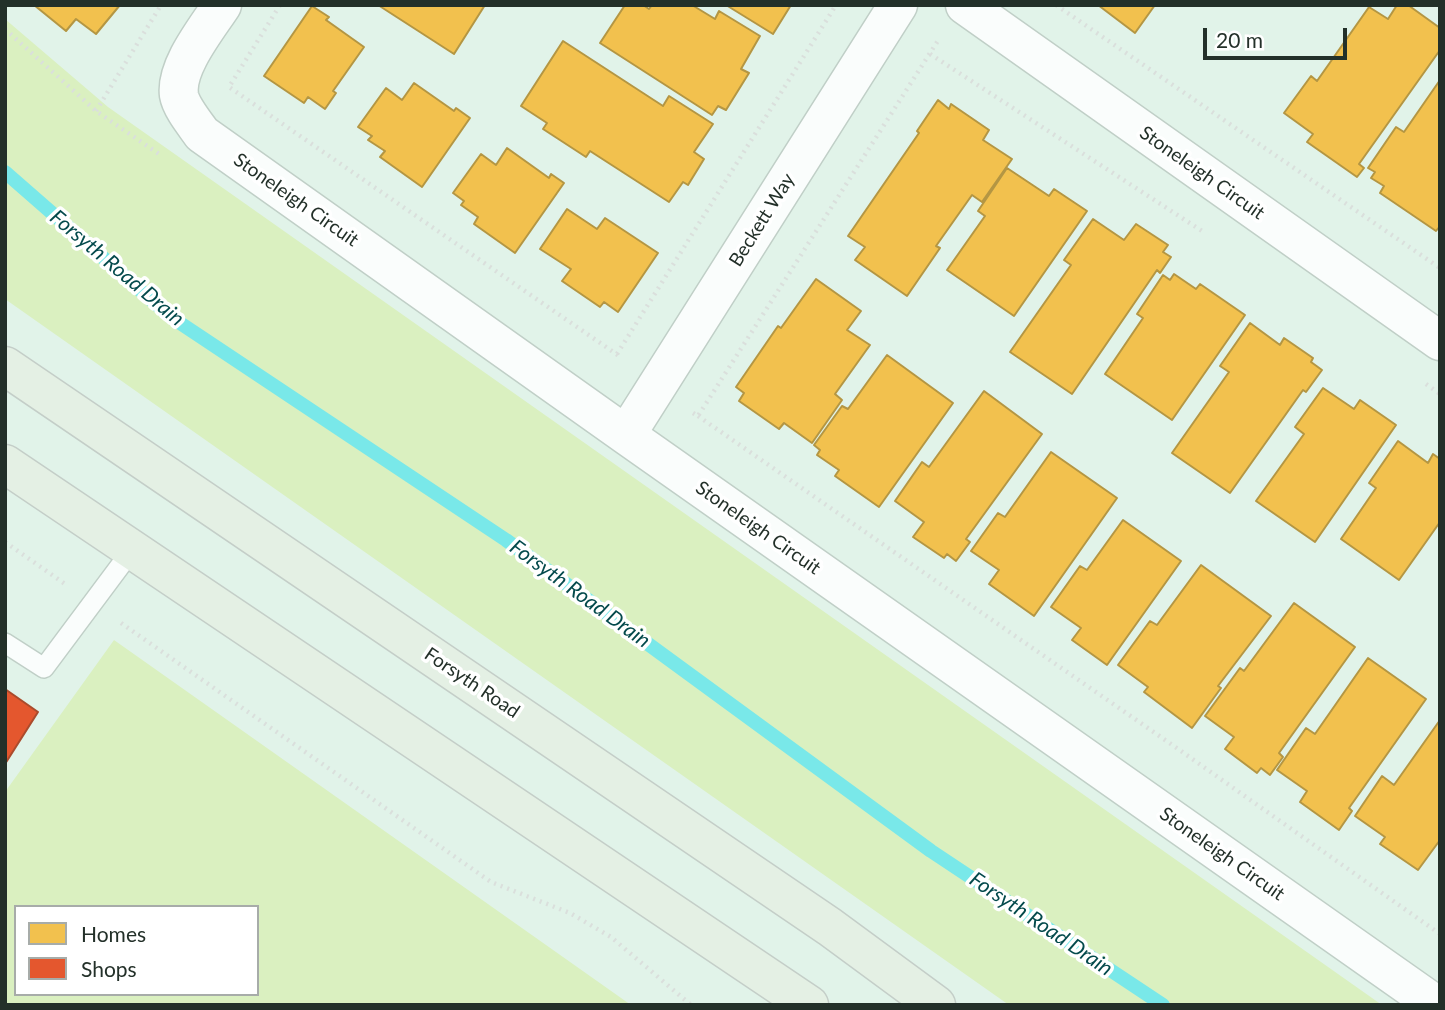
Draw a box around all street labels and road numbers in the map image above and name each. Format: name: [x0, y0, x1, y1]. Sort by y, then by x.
street label: Stoneleigh Circuit: [1135, 121, 1269, 225]
street label: Stoneleigh Circuit: [229, 148, 363, 252]
street label: Beckett Way: [724, 169, 800, 271]
street label: Stoneleigh Circuit: [691, 476, 825, 580]
street label: Forsyth Road: [420, 643, 524, 723]
street label: Stoneleigh Circuit: [1155, 802, 1289, 906]

